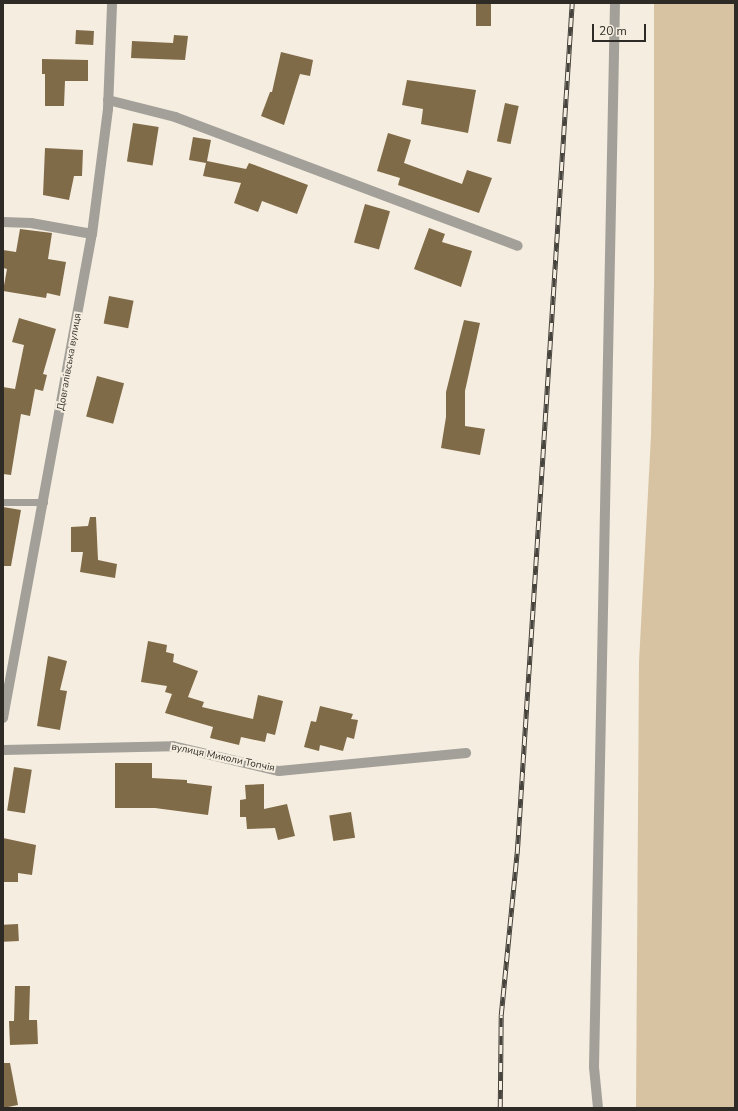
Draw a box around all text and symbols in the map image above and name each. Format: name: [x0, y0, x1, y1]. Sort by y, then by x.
scale bar: [594, 16, 648, 42]
text: 20 m: [599, 23, 627, 39]
street label: Довгалівська вулиця: [55, 312, 85, 412]
street label: вулиця Миколи Топчія: [170, 741, 276, 775]

